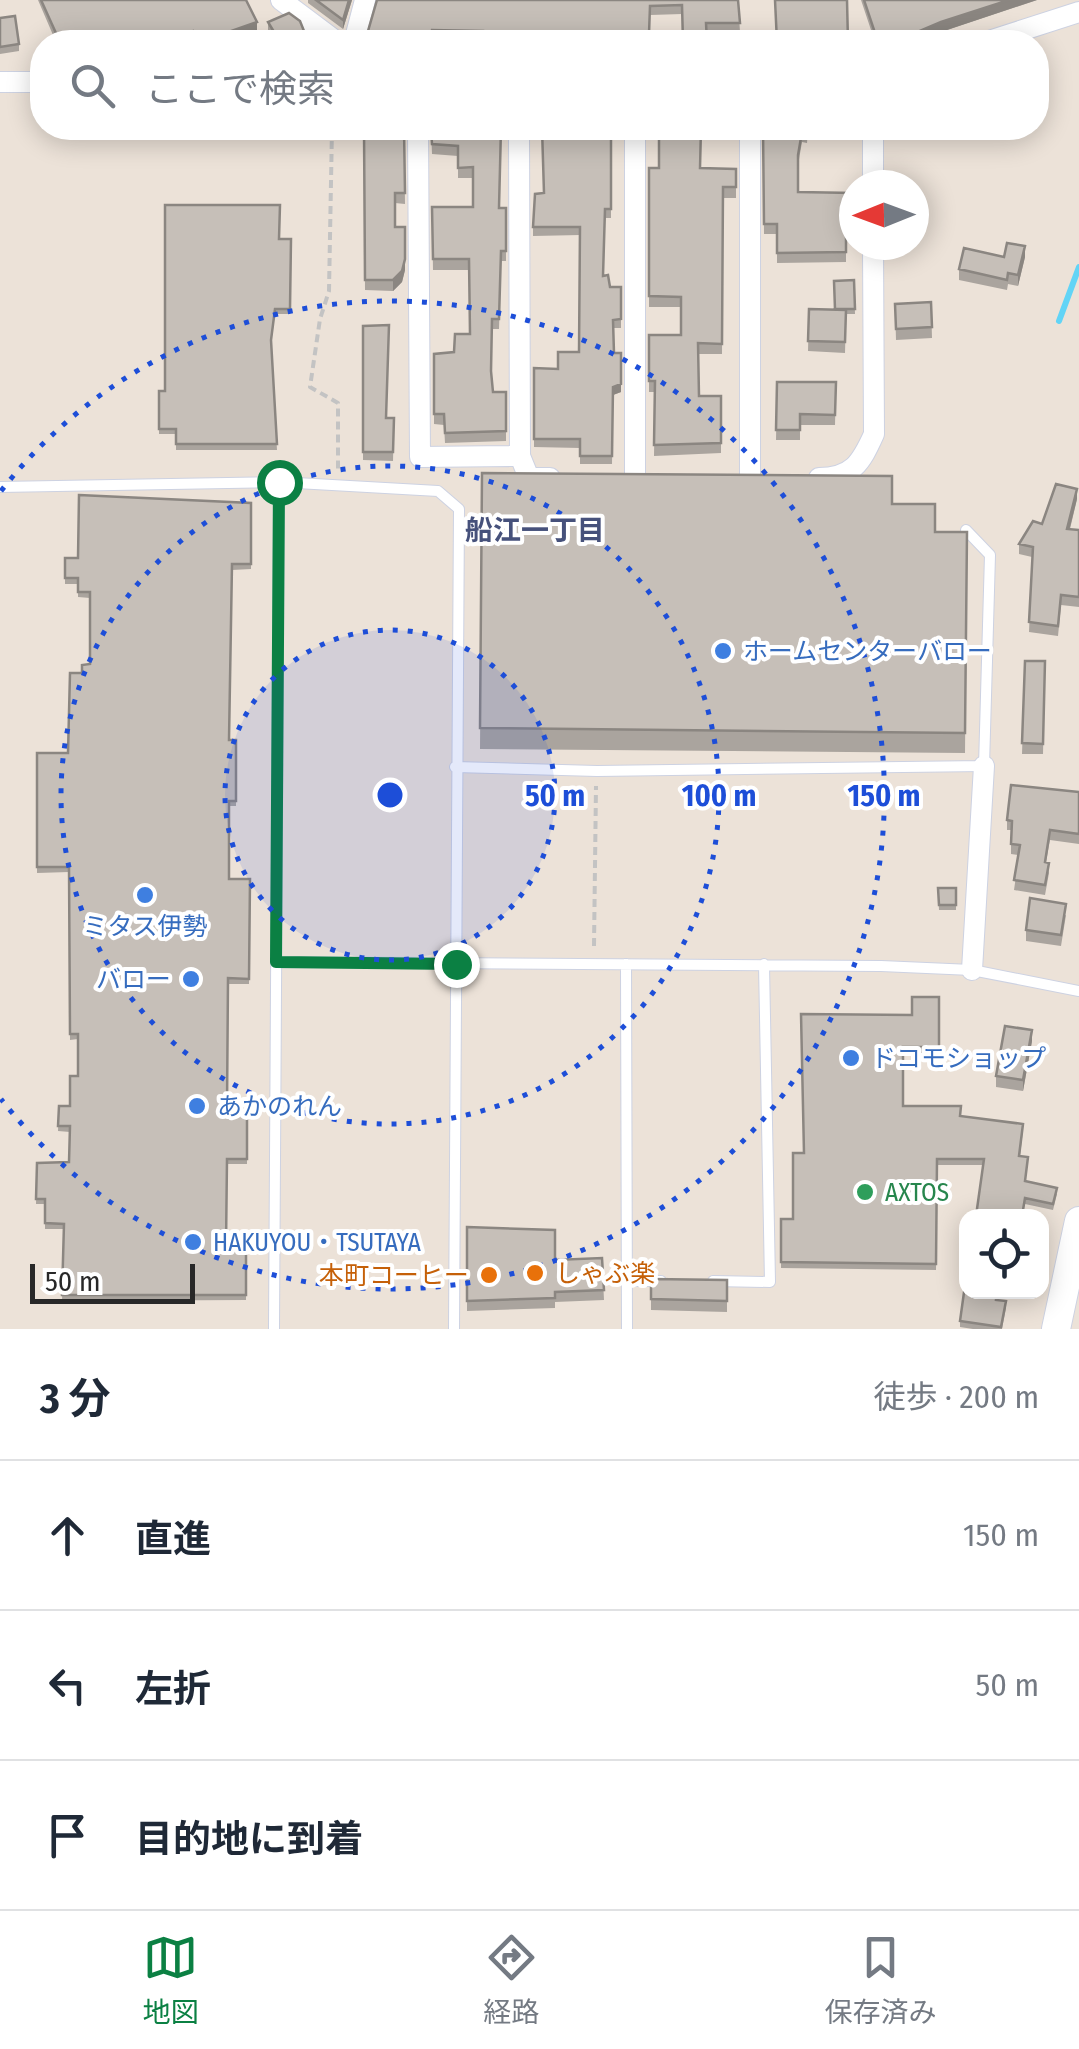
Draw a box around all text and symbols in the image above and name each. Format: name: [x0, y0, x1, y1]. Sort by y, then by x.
search box: [30, 30, 1049, 140]
icon: search: [65, 58, 120, 113]
text: ここで検索: [145, 66, 335, 112]
north arrow: [839, 170, 929, 260]
route start: [257, 460, 303, 506]
district label: 船江一丁目: [465, 514, 605, 547]
place label: ホームセンターバロー: [743, 637, 992, 667]
marker: ホームセンターバロー: [712, 640, 734, 662]
centre of rings: [372, 777, 408, 813]
text: 50 m: [525, 778, 585, 814]
text: 100 m: [682, 778, 756, 814]
text: 150 m: [848, 778, 920, 814]
marker: ミタス伊勢: [134, 884, 156, 906]
place label: ミタス伊勢: [82, 912, 208, 942]
route end: [434, 942, 480, 988]
place label: バロー: [96, 965, 171, 995]
marker: バロー: [180, 968, 202, 990]
place label: ドコモショップ: [871, 1044, 1046, 1074]
marker: ドコモショップ: [840, 1047, 862, 1069]
place label: あかのれん: [217, 1092, 342, 1122]
marker: あかのれん: [186, 1095, 208, 1117]
place label: AXTOS: [885, 1178, 949, 1208]
marker: AXTOS: [854, 1181, 876, 1203]
map controls: [959, 1209, 1049, 1299]
button: locate: [959, 1209, 1049, 1299]
place label: HAKUYOU・TSUTAYA: [213, 1228, 421, 1258]
marker: HAKUYOU・TSUTAYA: [182, 1231, 204, 1253]
scale bar: [30, 1259, 195, 1304]
place label: しゃぶ楽: [555, 1259, 655, 1289]
place label: 本町コーヒー: [319, 1261, 469, 1291]
marker: しゃぶ楽: [524, 1262, 546, 1284]
marker: 本町コーヒー: [478, 1264, 500, 1286]
text: 50 m: [45, 1265, 101, 1298]
text: 3 分: [40, 1374, 111, 1424]
text: 徒歩 · 200 m: [874, 1378, 1039, 1416]
icon: ahead: [40, 1508, 95, 1563]
text: 直進: [135, 1516, 211, 1562]
text: 150 m: [963, 1516, 1039, 1554]
icon: left: [40, 1658, 95, 1713]
text: 左折: [135, 1666, 211, 1712]
text: 50 m: [976, 1666, 1039, 1704]
icon: arrive: [40, 1808, 95, 1863]
text: 目的地に到着: [135, 1816, 363, 1862]
tab: 地図: [142, 1930, 199, 2030]
tab: 経路: [483, 1930, 540, 2030]
tab: 保存済み: [824, 1930, 937, 2030]

